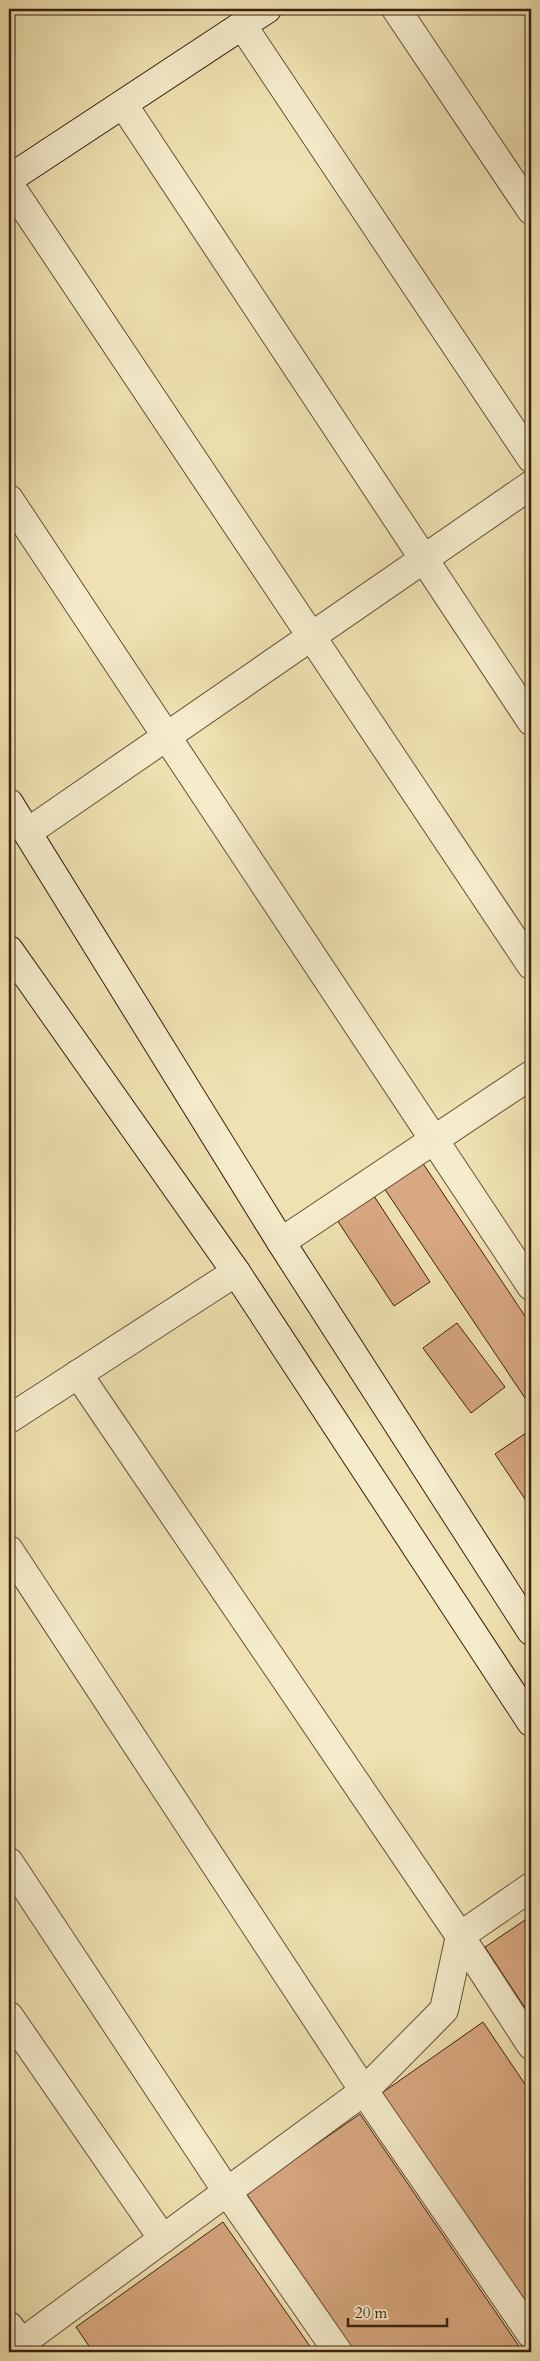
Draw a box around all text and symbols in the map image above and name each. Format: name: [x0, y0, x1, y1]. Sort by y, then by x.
scale bar: [348, 2296, 446, 2328]
text: 20 m: [355, 2303, 387, 2323]

